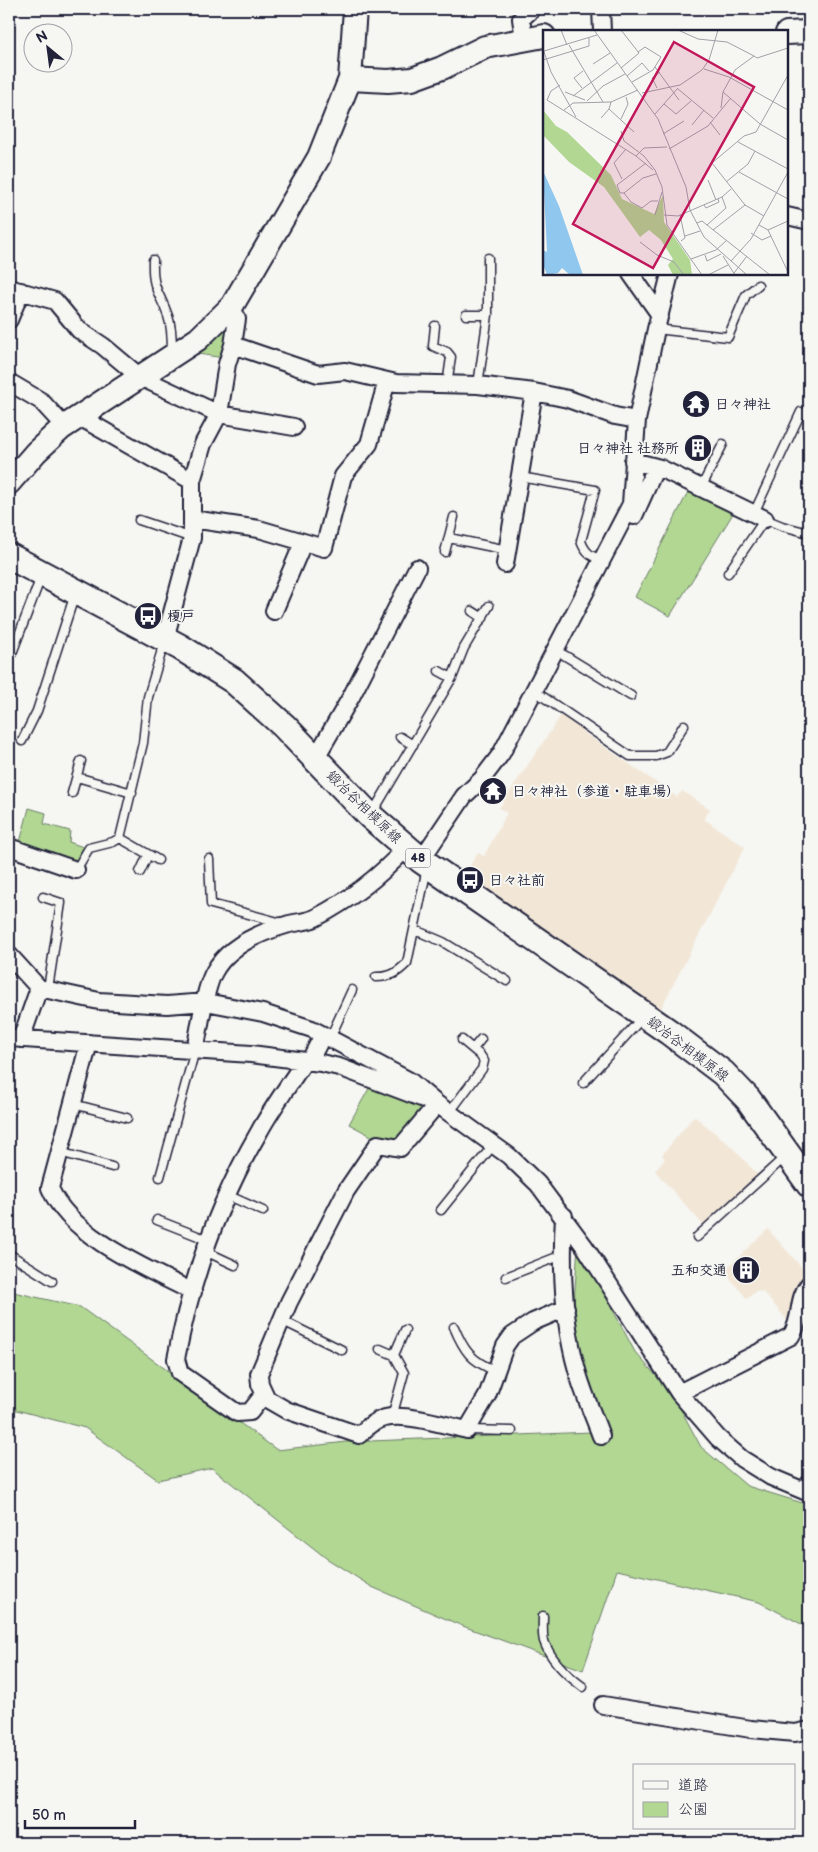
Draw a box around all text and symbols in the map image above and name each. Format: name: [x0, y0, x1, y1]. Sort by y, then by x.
north arrow: [22, 22, 72, 72]
text: N: [33, 27, 51, 47]
inset map: [543, 30, 788, 275]
temple icon: 日々神社: [681, 389, 711, 419]
place label: 日々神社: [715, 396, 771, 413]
building icon: 日々神社 社務所: [683, 433, 713, 463]
place label: 日々神社 社務所: [577, 440, 679, 457]
bus stop icon: 榎戸: [133, 601, 163, 631]
place label: 榎戸: [167, 608, 195, 625]
street label: 鍛冶谷相模原線: [323, 767, 405, 847]
temple icon: 日々神社（参道・駐車場）: [478, 776, 508, 806]
place label: 日々神社（参道・駐車場）: [512, 783, 680, 800]
road number: 48: [406, 848, 430, 868]
bus stop icon: 日々社前: [455, 865, 485, 895]
place label: 日々社前: [489, 872, 545, 889]
street label: 鍛冶谷相模原線: [644, 1013, 732, 1085]
building icon: 五和交通: [731, 1255, 761, 1285]
place label: 五和交通: [671, 1262, 727, 1279]
legend: [633, 1764, 796, 1830]
text: 道路: [678, 1776, 708, 1795]
scale bar: [25, 1797, 135, 1829]
text: 公園: [678, 1800, 708, 1819]
text: 50 m: [32, 1806, 66, 1825]

